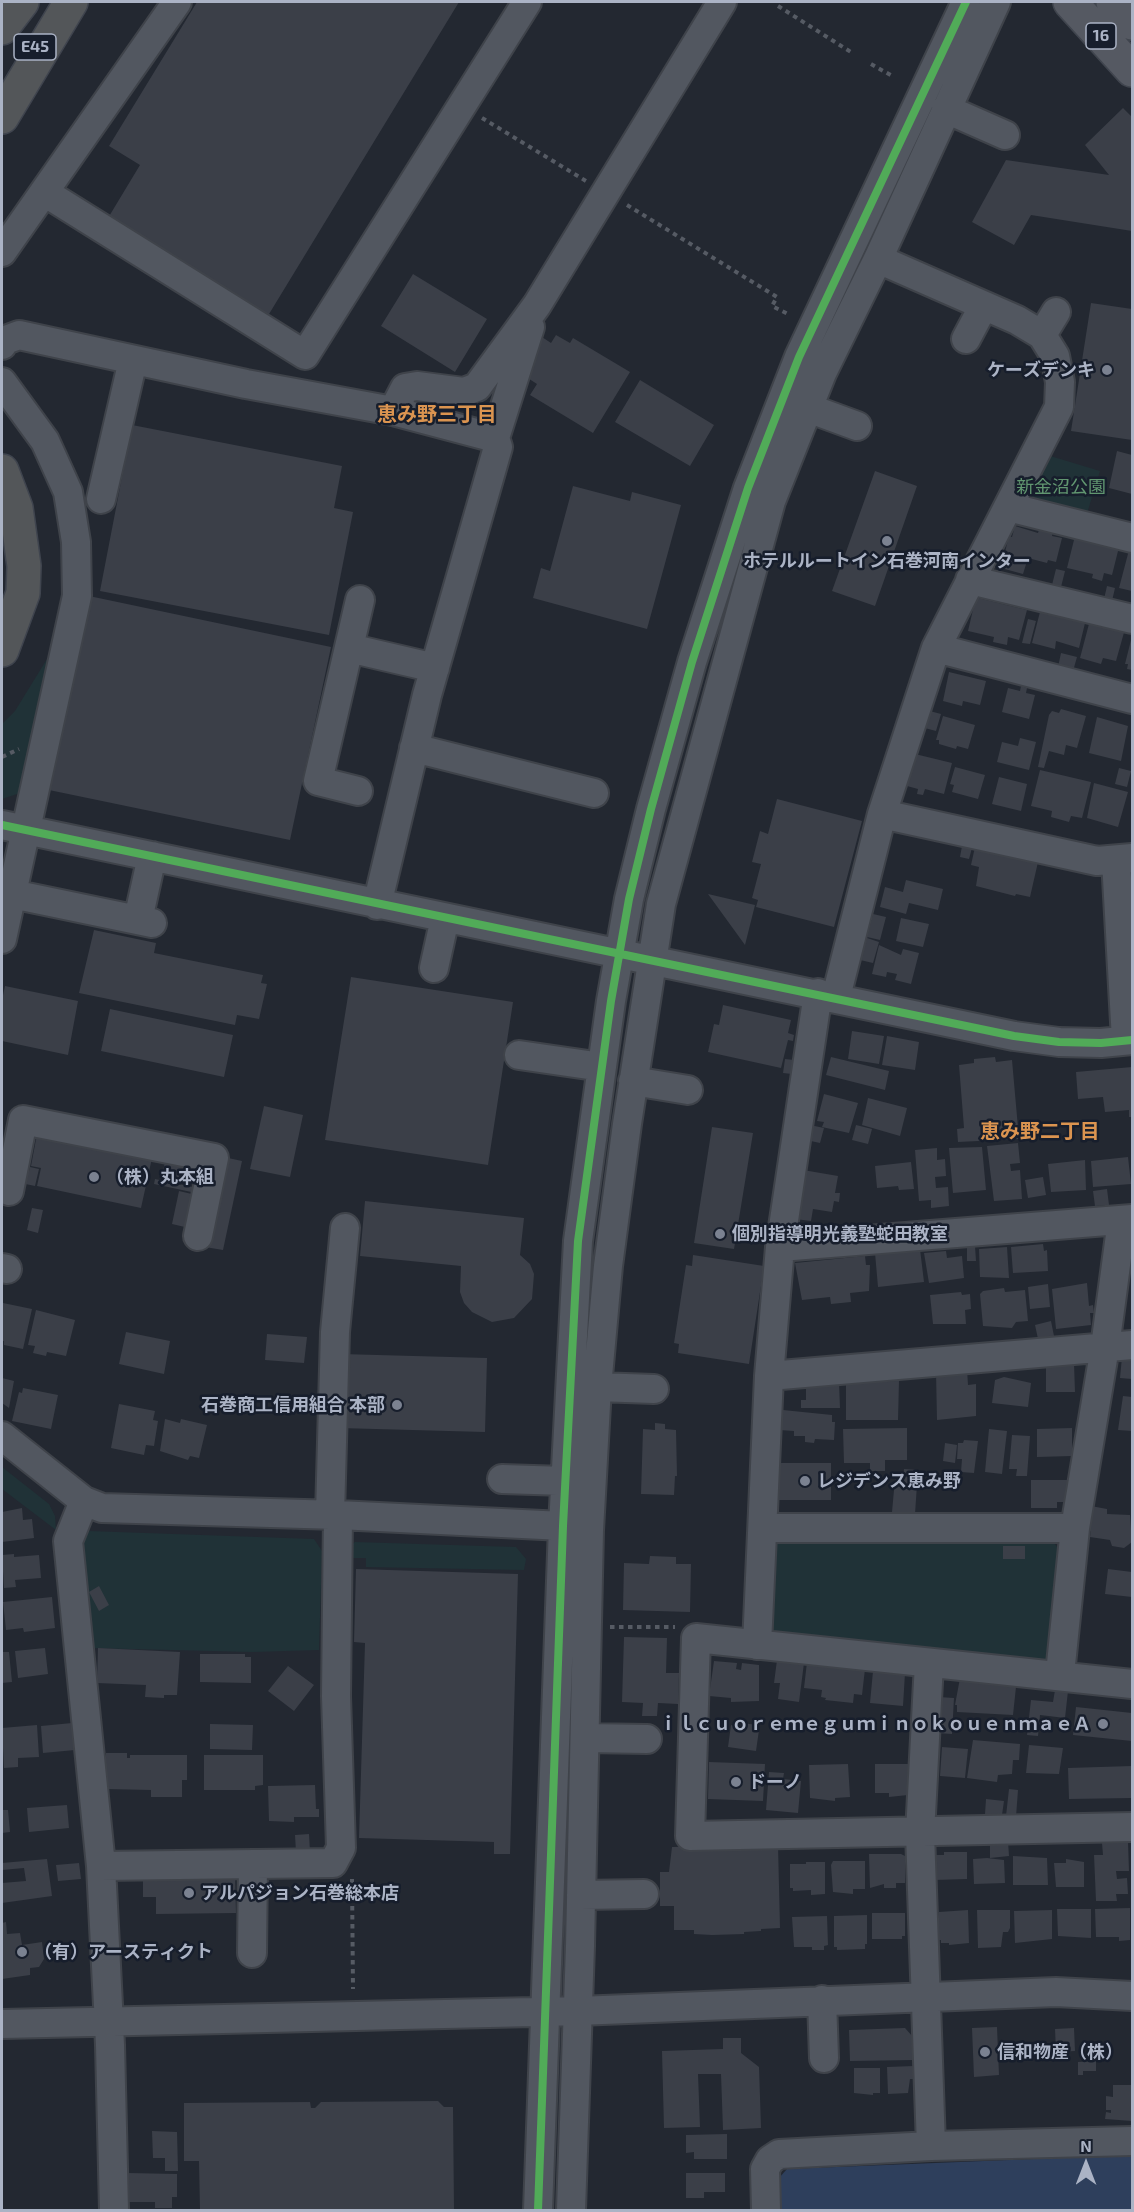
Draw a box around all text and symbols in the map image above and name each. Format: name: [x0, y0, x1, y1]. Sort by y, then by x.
road number: 16: [1086, 23, 1116, 49]
road number: E45: [14, 34, 56, 60]
place label: ケーズデンキ: [987, 359, 1095, 381]
marker: ケーズデンキ: [1100, 363, 1114, 377]
district label: 恵み野三丁目: [377, 402, 497, 426]
park label: 新金沼公園: [1016, 476, 1106, 498]
marker: ホテルルートイン石巻河南インター: [880, 534, 894, 548]
place label: ホテルルートイン石巻河南インター: [743, 550, 1031, 572]
district label: 恵み野二丁目: [980, 1119, 1100, 1143]
place label: （株）丸本組: [106, 1166, 214, 1188]
marker: （株）丸本組: [87, 1170, 101, 1184]
place label: 個別指導明光義塾蛇田教室: [732, 1223, 948, 1245]
marker: 個別指導明光義塾蛇田教室: [713, 1227, 727, 1241]
place label: 石巻商工信用組合 本部: [201, 1394, 385, 1416]
marker: 石巻商工信用組合 本部: [390, 1398, 404, 1412]
place label: レジデンス恵み野: [817, 1470, 961, 1492]
marker: レジデンス恵み野: [798, 1474, 812, 1488]
place label: ｉｌｃｕｏｒｅｍｅｇｕｍｉｎｏｋｏｕｅｎｍａｅＡ: [659, 1713, 1091, 1735]
marker: ｉｌｃｕｏｒｅｍｅｇｕｍｉｎｏｋｏｕｅｎｍａｅＡ: [1096, 1717, 1110, 1731]
place label: ドーノ: [748, 1771, 802, 1793]
marker: ドーノ: [729, 1775, 743, 1789]
place label: アルパジョン石巻総本店: [201, 1882, 399, 1904]
marker: アルパジョン石巻総本店: [182, 1886, 196, 1900]
place label: （有）アースティクト: [34, 1941, 213, 1963]
marker: （有）アースティクト: [15, 1945, 29, 1959]
place label: 信和物産（株）: [997, 2041, 1123, 2063]
marker: 信和物産（株）: [978, 2045, 992, 2059]
north arrow: [1056, 2134, 1116, 2194]
text: N: [1080, 2136, 1092, 2155]

